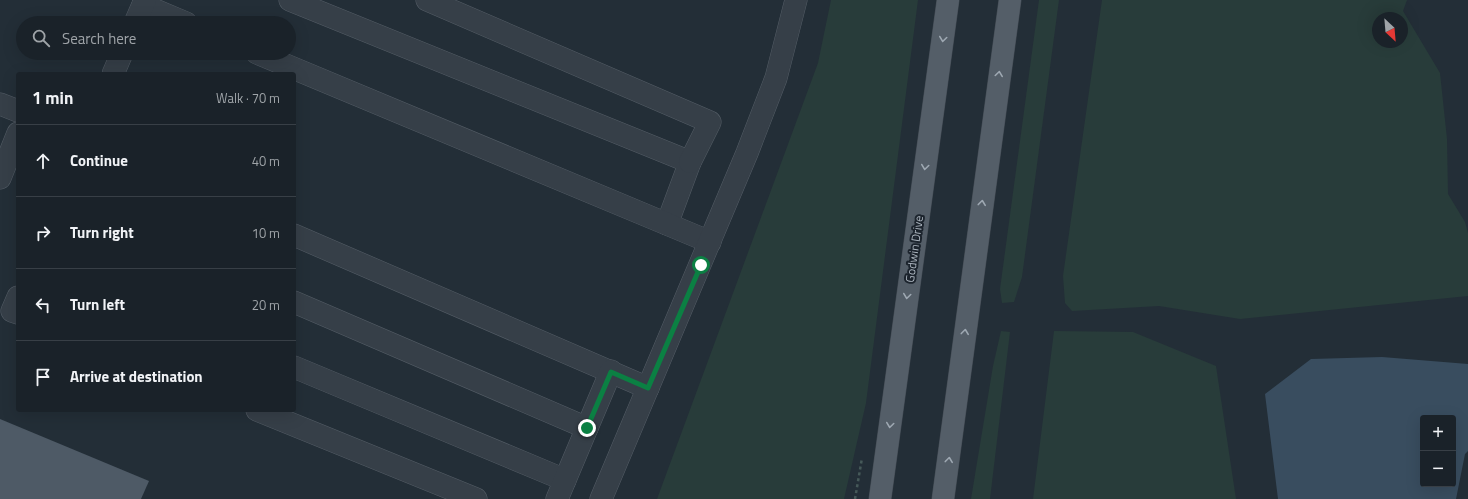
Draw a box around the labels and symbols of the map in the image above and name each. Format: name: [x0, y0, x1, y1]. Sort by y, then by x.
north arrow: [1372, 12, 1408, 48]
one-way arrow: [939, 36, 948, 42]
one-way arrow: [995, 71, 1004, 77]
one-way arrow: [921, 164, 930, 170]
one-way arrow: [977, 200, 986, 206]
street label: Godwin Drive: [900, 214, 928, 284]
route start: [692, 256, 710, 274]
one-way arrow: [903, 293, 912, 299]
one-way arrow: [961, 329, 970, 335]
route end: [578, 419, 596, 437]
one-way arrow: [886, 422, 895, 428]
one-way arrow: [944, 457, 953, 464]

